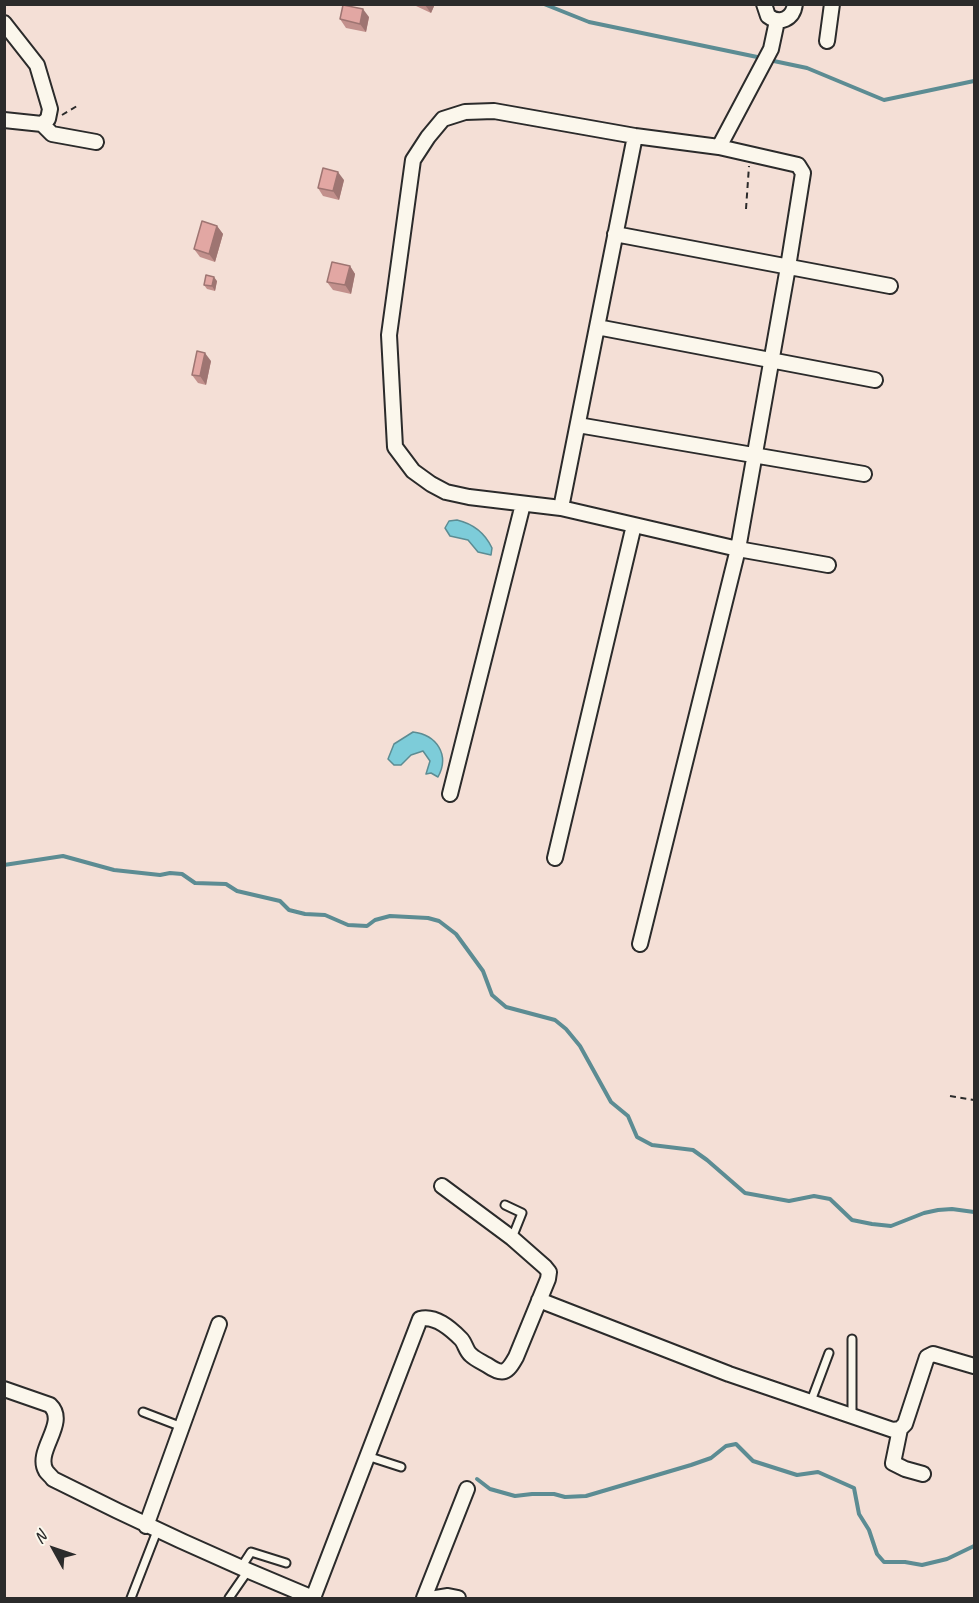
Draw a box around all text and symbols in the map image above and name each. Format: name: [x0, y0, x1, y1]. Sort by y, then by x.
north arrow: [24, 1519, 84, 1579]
text: N: [29, 1527, 51, 1548]

